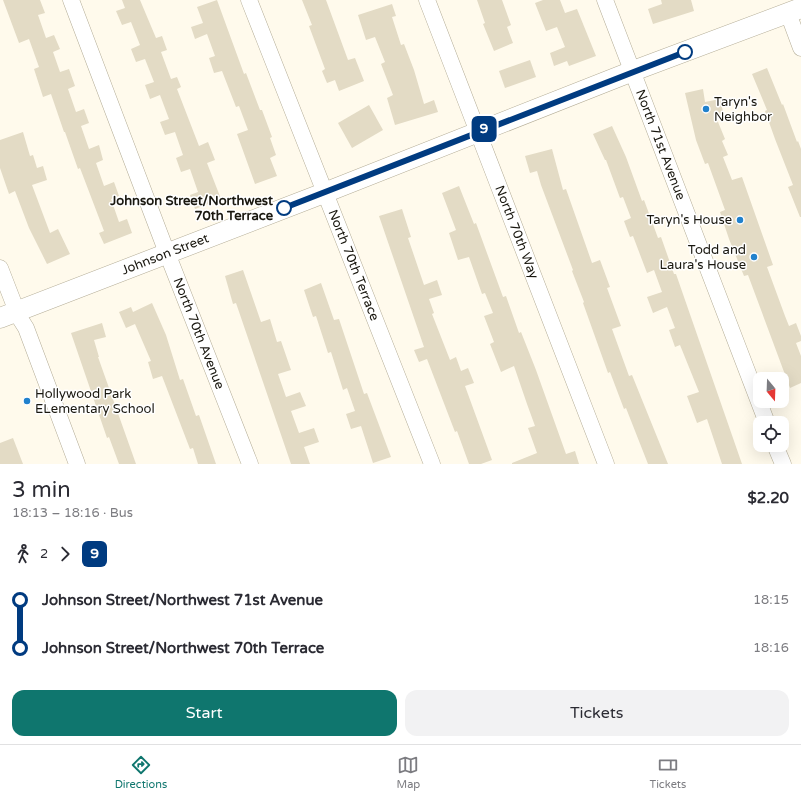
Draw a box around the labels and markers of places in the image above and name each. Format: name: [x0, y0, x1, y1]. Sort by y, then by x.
unlabelled marker: [677, 44, 693, 60]
place label: Taryn's Neighbor: [714, 94, 772, 125]
marker: Taryn's Neighbor: [701, 104, 711, 114]
place label: Johnson Street/Northwest 70th Terrace: [109, 193, 274, 224]
marker: Johnson Street/Northwest 70th Terrace: [276, 200, 292, 216]
place label: Taryn's House: [646, 212, 732, 228]
marker: Taryn's House: [735, 215, 745, 225]
place label: Todd and Laura's House: [659, 242, 746, 273]
marker: Todd and Laura's House: [749, 252, 759, 262]
place label: Hollywood Park ELementary School: [35, 386, 155, 417]
marker: Hollywood Park ELementary School: [22, 396, 32, 406]

